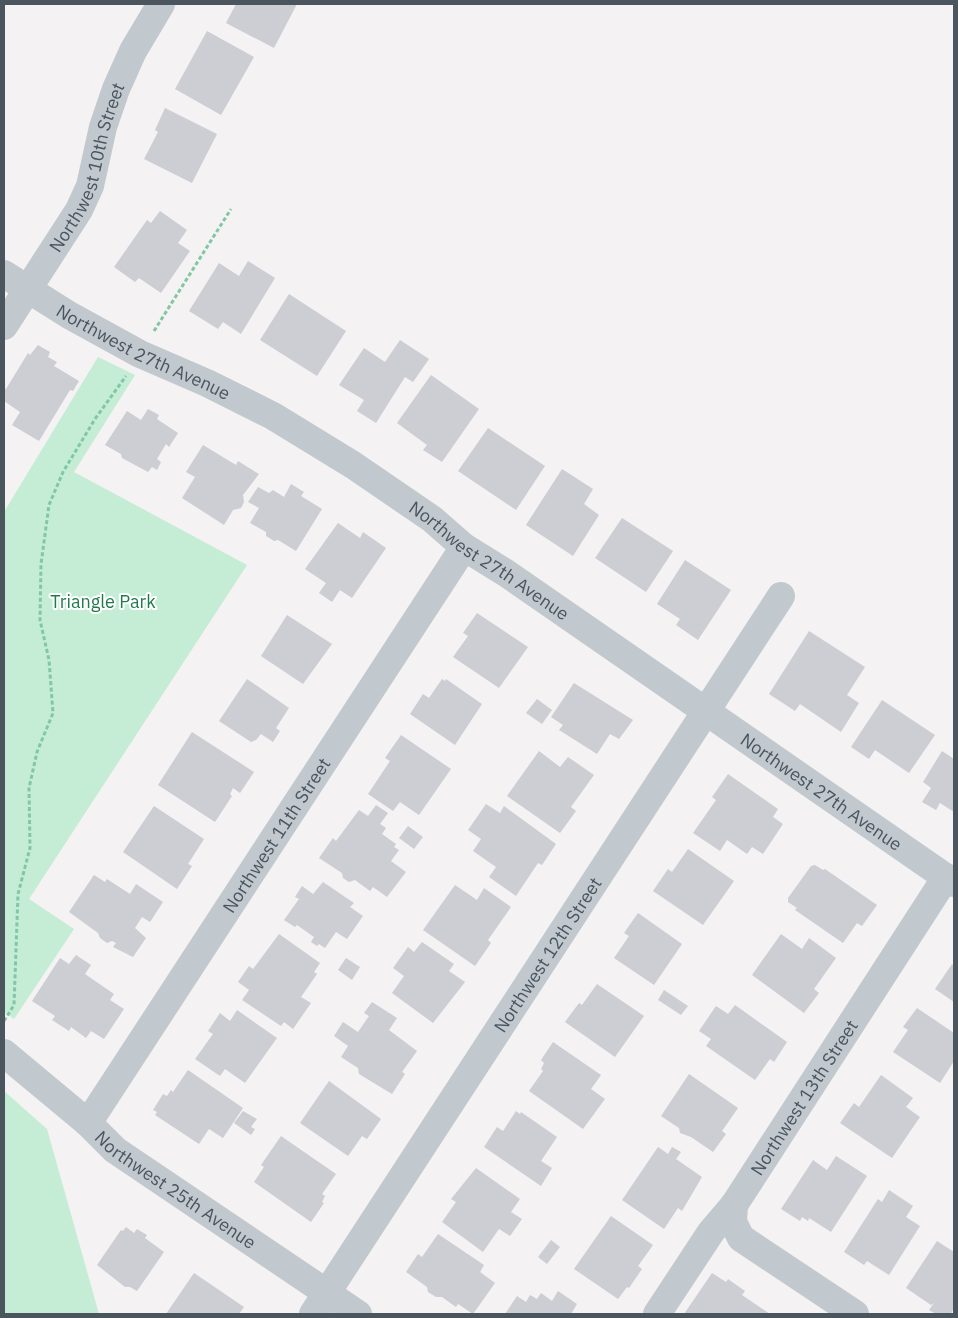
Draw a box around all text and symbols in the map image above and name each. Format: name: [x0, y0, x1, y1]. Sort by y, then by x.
street label: Northwest 10th Street: [44, 79, 129, 256]
street label: Northwest 27th Avenue: [52, 299, 234, 404]
street label: Northwest 27th Avenue: [405, 495, 574, 625]
park label: Triangle Park: [50, 590, 156, 613]
street label: Northwest 27th Avenue: [736, 728, 907, 855]
street label: Northwest 11th Street: [217, 753, 335, 917]
street label: Northwest 12th Street: [488, 873, 606, 1037]
street label: Northwest 13th Street: [745, 1015, 862, 1179]
street label: Northwest 25th Avenue: [90, 1125, 261, 1254]

